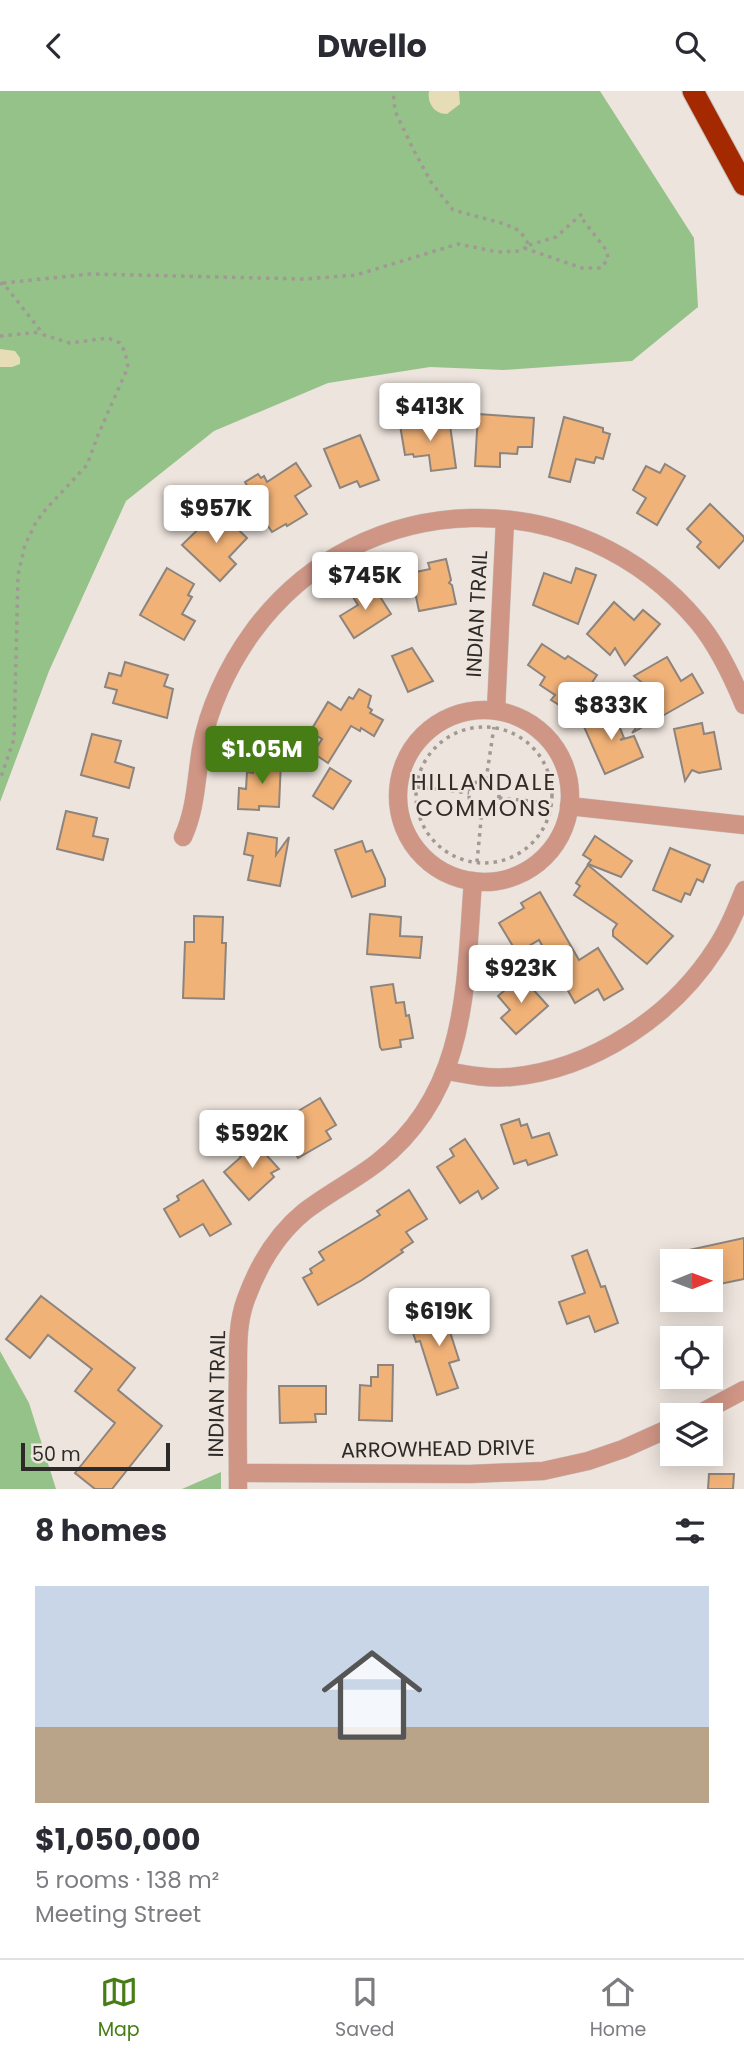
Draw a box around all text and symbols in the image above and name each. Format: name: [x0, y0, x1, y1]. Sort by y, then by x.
text: Dwello: [317, 23, 427, 68]
icon: back: [35, 27, 73, 65]
icon: search: [671, 27, 709, 65]
pin: $413K: [381, 383, 479, 443]
text: $413K: [395, 390, 465, 422]
pin: $957K: [167, 485, 265, 545]
text: $957K: [180, 492, 252, 524]
street label: INDIAN TRAIL: [459, 550, 494, 678]
pin: $745K: [316, 553, 414, 612]
text: $745K: [328, 559, 402, 591]
pin: $833K: [562, 683, 660, 742]
text: $833K: [574, 689, 648, 721]
pin: $1.05M: [205, 727, 319, 786]
text: $1.05M: [221, 733, 303, 765]
district label: HILLANDALE COMMONS: [411, 766, 557, 824]
pin: $923K: [472, 946, 570, 1005]
text: $923K: [485, 952, 557, 984]
pin: $592K: [203, 1111, 301, 1170]
text: $592K: [215, 1117, 289, 1149]
north arrow: [660, 1249, 723, 1313]
map controls: [660, 1249, 723, 1466]
pin: $619K: [390, 1289, 488, 1348]
text: $619K: [405, 1295, 473, 1327]
button: locate: [660, 1326, 723, 1389]
street label: INDIAN TRAIL: [201, 1330, 232, 1458]
button: layers: [660, 1403, 723, 1466]
street label: ARROWHEAD DRIVE: [341, 1432, 535, 1465]
scale bar: [21, 1440, 170, 1472]
text: 50 m: [32, 1441, 81, 1468]
text: 8 homes: [35, 1509, 167, 1552]
icon: filters: [671, 1512, 709, 1550]
icon: home: [309, 1632, 435, 1758]
text: $1,050,000: [35, 1818, 201, 1861]
text: 5 rooms · 138 m²: [35, 1864, 219, 1896]
text: Meeting Street: [35, 1898, 201, 1930]
tab: Map: [98, 1973, 140, 2044]
tab: Saved: [335, 1973, 394, 2044]
tab: Home: [590, 1973, 646, 2044]

